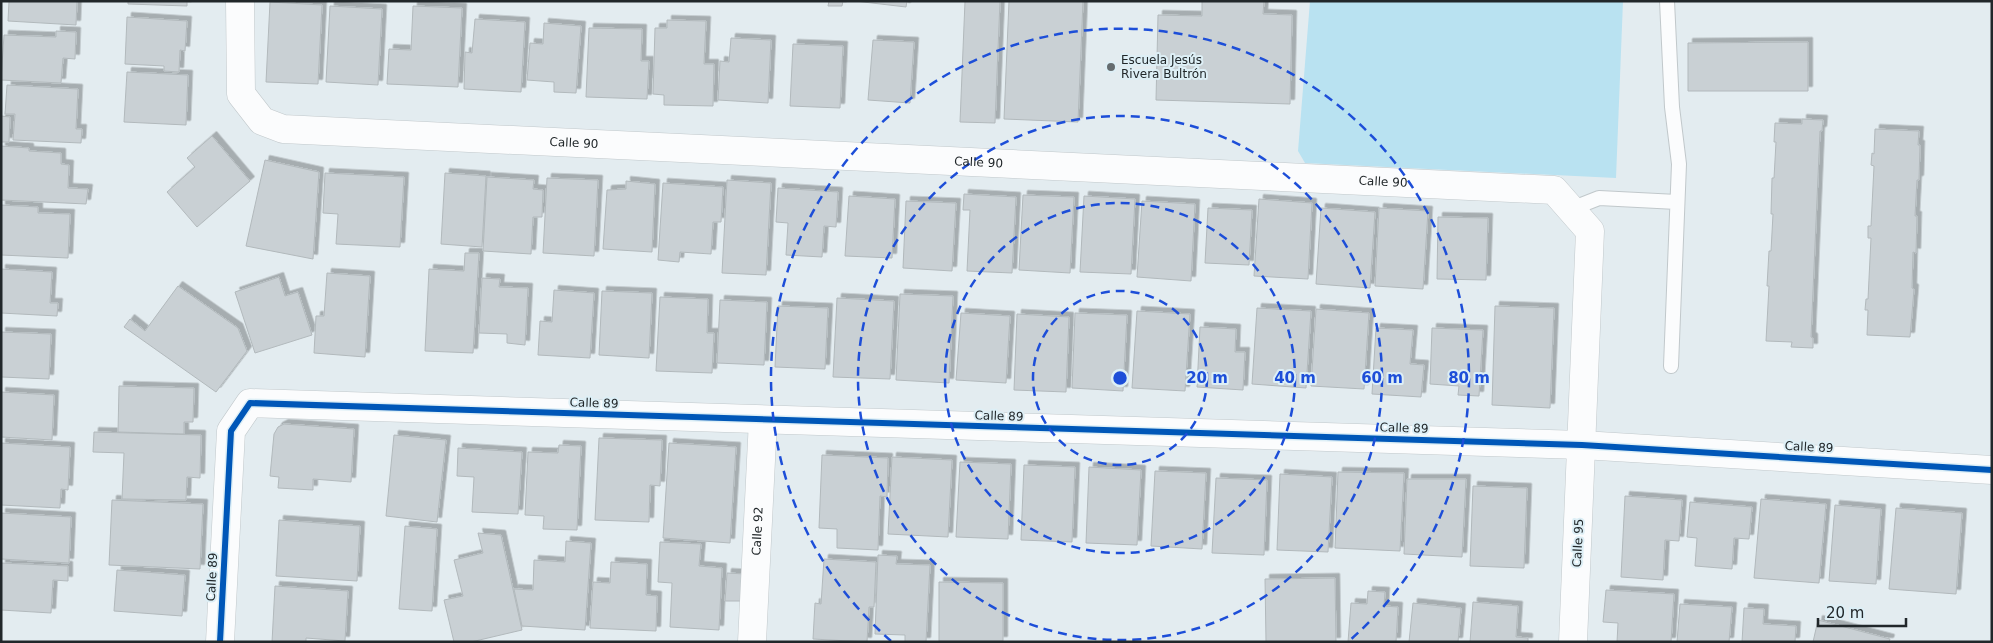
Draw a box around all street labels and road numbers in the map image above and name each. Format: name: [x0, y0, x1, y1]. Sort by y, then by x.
street label: Calle 90: [549, 135, 599, 151]
street label: Calle 90: [954, 154, 1003, 171]
street label: Calle 90: [1358, 174, 1408, 190]
street label: Calle 89: [569, 395, 619, 411]
street label: Calle 89: [974, 408, 1024, 424]
street label: Calle 89: [1379, 420, 1429, 436]
street label: Calle 89: [1784, 439, 1834, 455]
street label: Calle 92: [749, 506, 766, 556]
street label: Calle 95: [1570, 518, 1586, 568]
street label: Calle 89: [204, 552, 220, 602]

